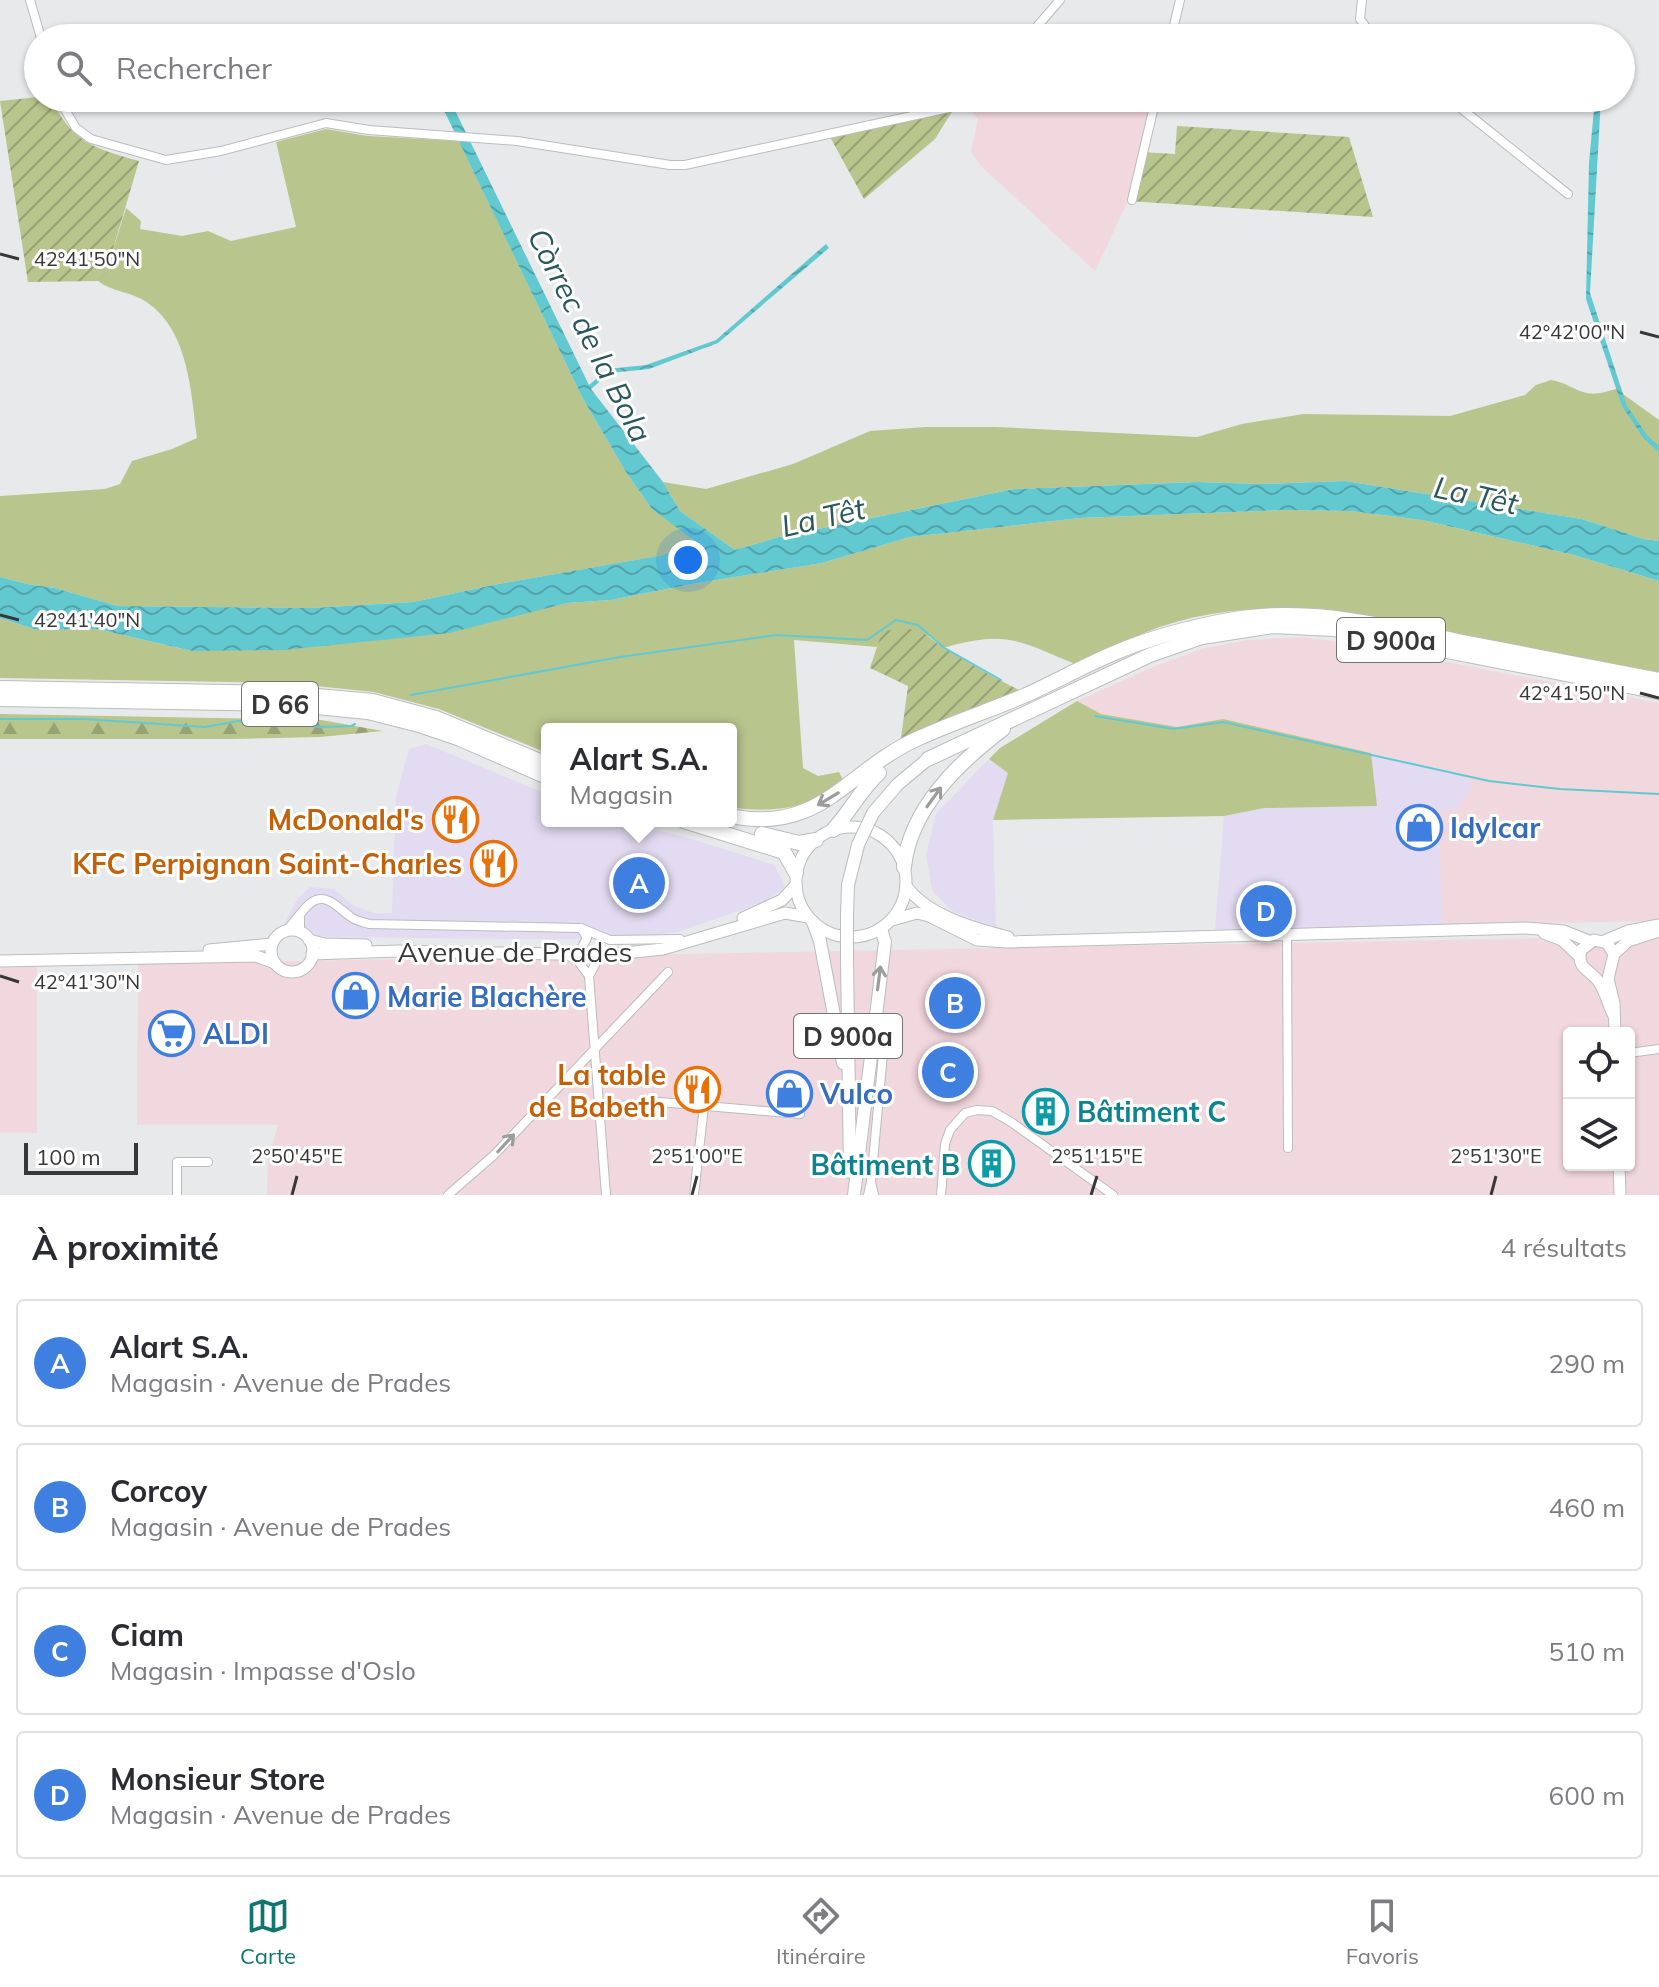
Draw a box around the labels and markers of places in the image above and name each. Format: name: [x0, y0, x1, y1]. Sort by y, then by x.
restaurant icon: McDonald's: [431, 795, 479, 843]
place label: McDonald's: [268, 802, 424, 837]
shop icon: Idylcar: [1395, 803, 1443, 851]
place label: Idylcar: [1450, 810, 1540, 845]
restaurant icon: KFC Perpignan Saint-Charles: [469, 839, 517, 887]
place label: KFC Perpignan Saint-Charles: [72, 846, 462, 881]
pin: A: [613, 853, 665, 913]
pin: D: [1240, 881, 1292, 941]
shop icon: Marie Blachère: [332, 972, 380, 1020]
pin: B: [929, 973, 981, 1033]
place label: Marie Blachère: [387, 979, 587, 1014]
supermarket icon: ALDI: [148, 1009, 196, 1057]
place label: ALDI: [203, 1016, 269, 1051]
pin: C: [922, 1042, 974, 1102]
place label: La table de Babeth: [529, 1057, 666, 1124]
restaurant icon: La table de Babeth: [673, 1066, 721, 1114]
shop icon: Vulco: [765, 1069, 813, 1117]
place label: Vulco: [819, 1076, 893, 1111]
building icon: Bâtiment C: [1022, 1087, 1070, 1135]
place label: Bâtiment C: [1077, 1094, 1226, 1129]
building icon: Bâtiment B: [967, 1140, 1015, 1188]
place label: Bâtiment B: [810, 1147, 960, 1182]

